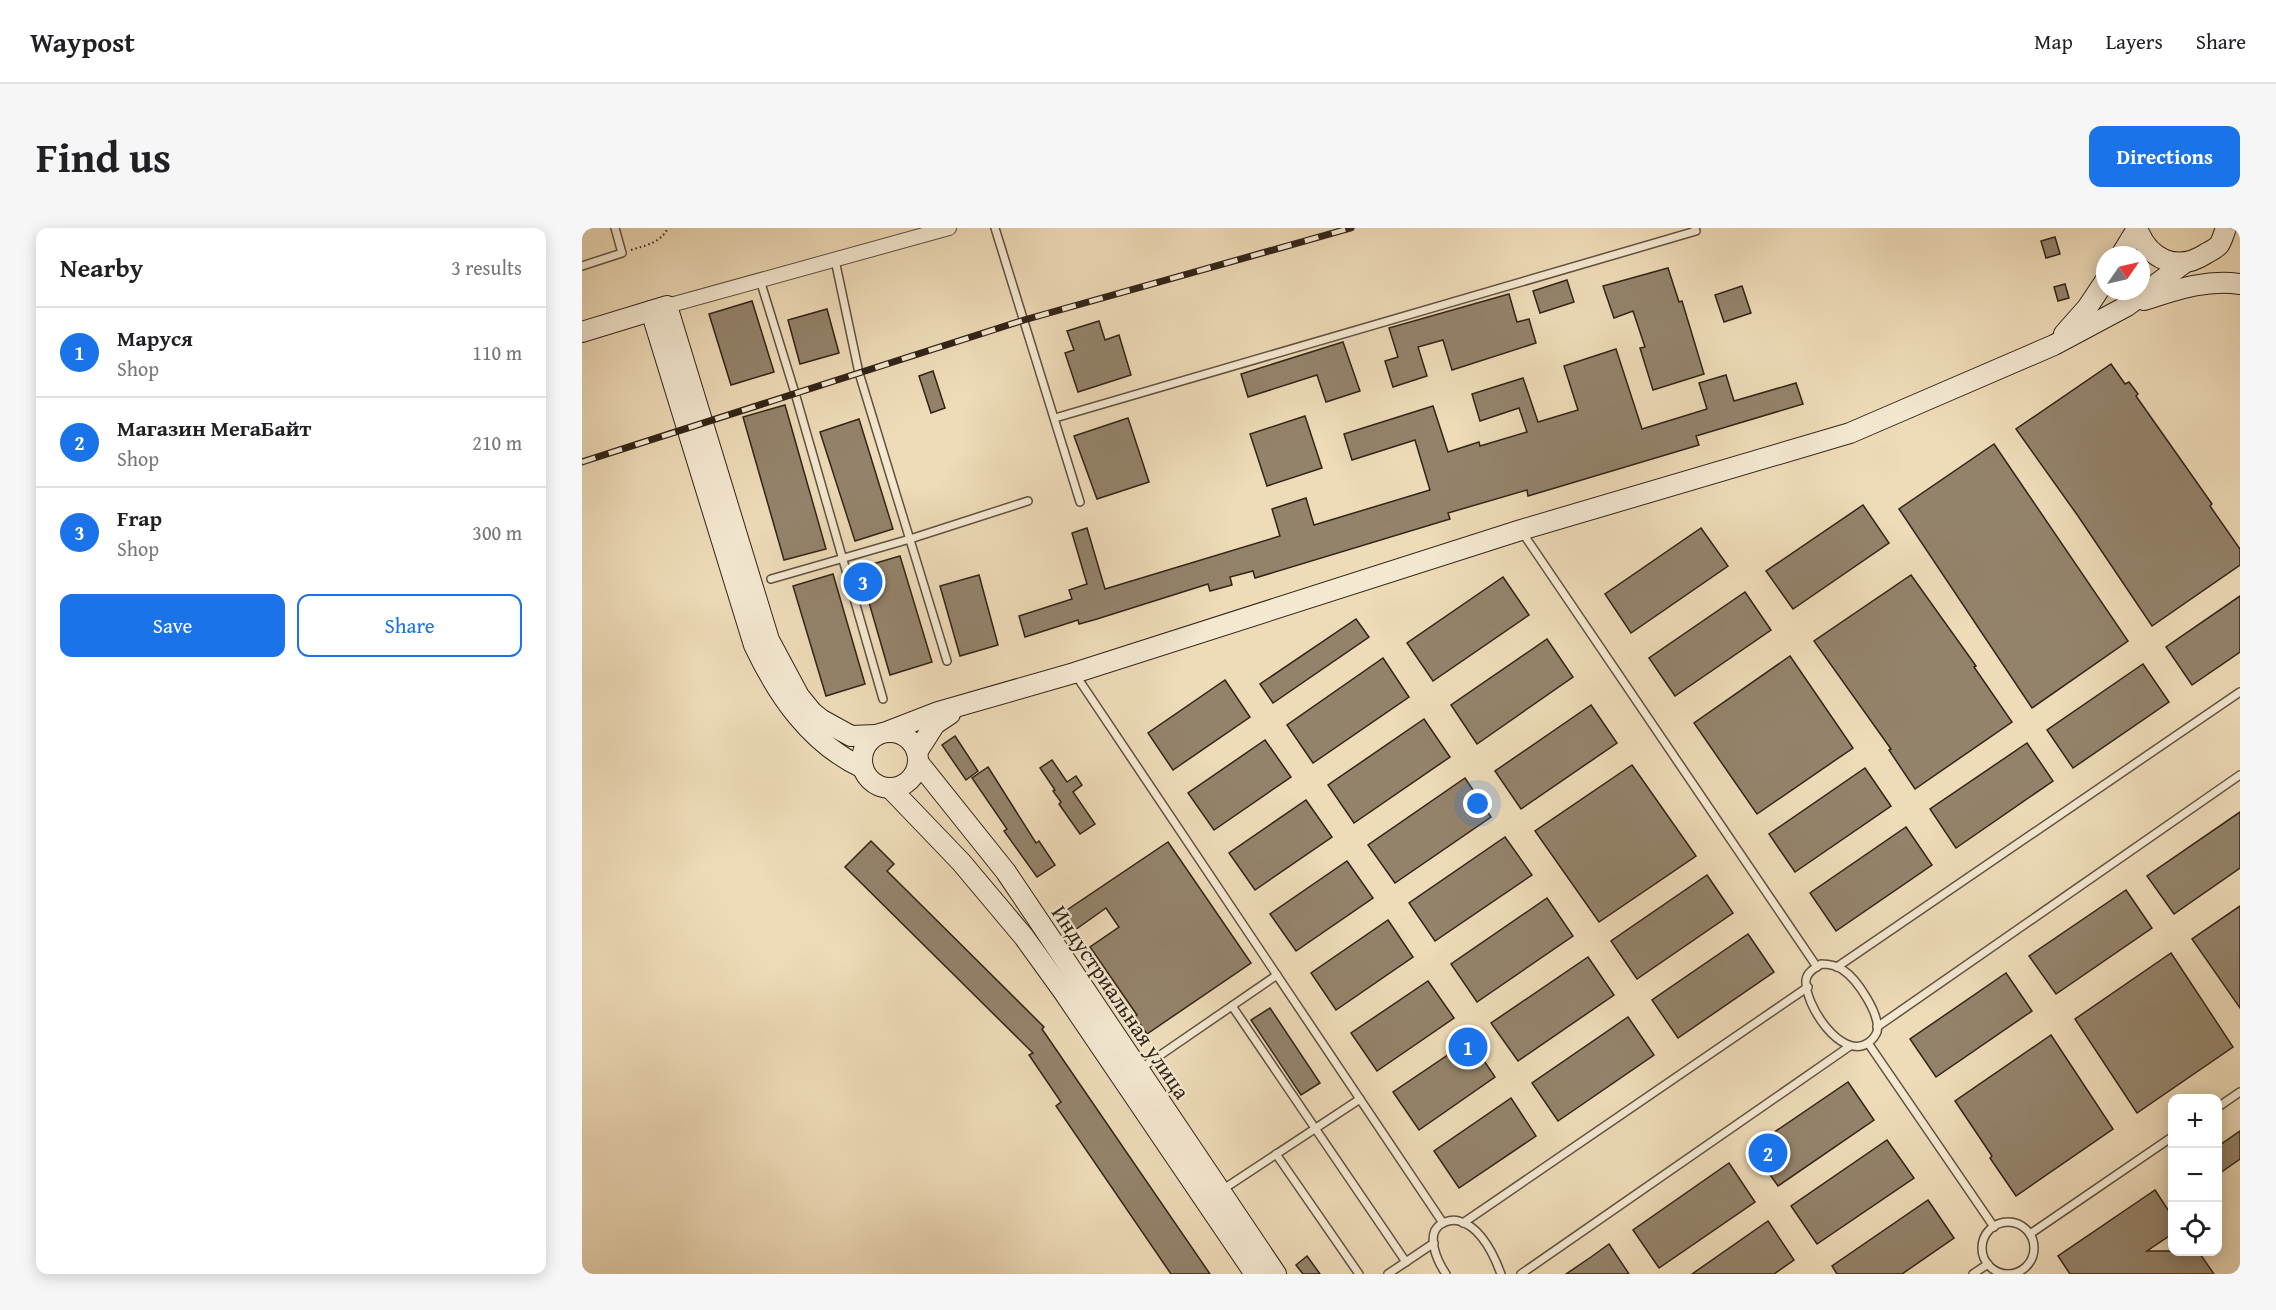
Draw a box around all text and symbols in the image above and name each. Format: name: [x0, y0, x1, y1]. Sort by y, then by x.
text: Waypost: [30, 21, 135, 62]
text: Map: [2034, 26, 2073, 57]
text: Layers: [2106, 26, 2163, 57]
text: Share: [2196, 26, 2246, 57]
text: Find us: [36, 126, 171, 187]
button: Directions: [2089, 126, 2240, 187]
north arrow: [2096, 246, 2150, 300]
text: Nearby: [60, 248, 143, 287]
text: 3 results: [451, 253, 522, 282]
text: Маруся: [117, 322, 193, 354]
text: 1: [74, 338, 85, 367]
text: 110 m: [472, 338, 522, 367]
text: Shop: [117, 354, 159, 383]
text: Магазин МегаБайт: [117, 412, 311, 444]
text: 2: [74, 428, 85, 457]
text: 210 m: [472, 428, 522, 457]
text: Shop: [117, 444, 159, 473]
text: Frap: [117, 502, 162, 534]
text: 3: [74, 518, 85, 547]
text: 300 m: [472, 518, 522, 547]
text: Shop: [117, 534, 159, 563]
pin: 3: [844, 560, 882, 604]
button: Save: [60, 594, 285, 657]
button: Share: [297, 594, 522, 657]
your location: [1463, 789, 1492, 818]
street label: Индустриальная улица: [1044, 899, 1198, 1106]
pin: 1: [1448, 1024, 1488, 1070]
map controls: [2168, 1094, 2222, 1256]
button: +: [2168, 1094, 2222, 1148]
pin: 2: [1748, 1130, 1788, 1176]
button: −: [2168, 1148, 2222, 1202]
button: locate: [2168, 1202, 2222, 1256]

